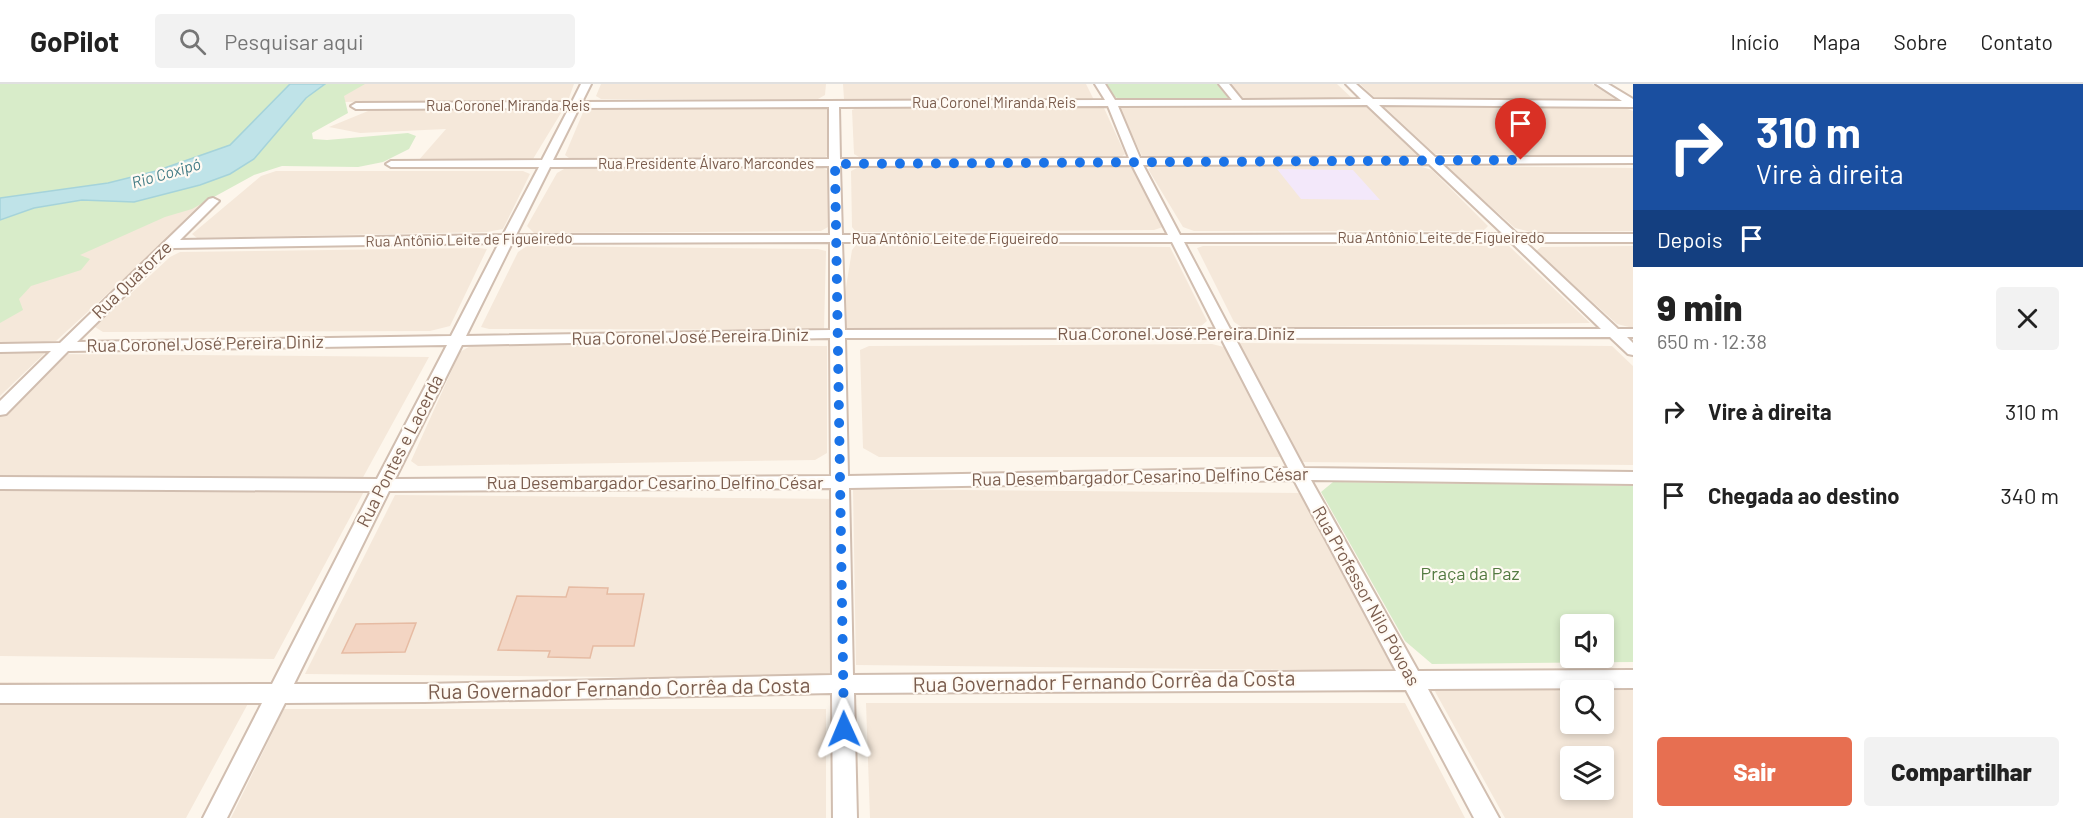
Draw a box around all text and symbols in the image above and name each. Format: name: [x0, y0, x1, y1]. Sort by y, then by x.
search box: [155, 14, 575, 68]
text: GoPilot: [30, 24, 119, 58]
icon: search: [176, 25, 209, 58]
text: Pesquisar aqui: [224, 28, 364, 54]
text: Início: [1731, 29, 1779, 54]
text: Mapa: [1812, 29, 1861, 54]
text: Sobre: [1894, 29, 1947, 54]
text: Contato: [1980, 29, 2053, 54]
street label: Rua Coronel Miranda Reis: [912, 93, 1076, 111]
street label: Rua Coronel Miranda Reis: [426, 96, 590, 114]
pin: [1495, 98, 1546, 160]
text: 310 m: [1756, 106, 1861, 156]
icon: arrive: [1504, 107, 1537, 140]
icon: right: [1657, 108, 1735, 186]
water label: Rio Coxipó: [129, 154, 203, 191]
street label: Rua Presidente Álvaro Marcondes: [598, 154, 814, 172]
text: Vire à direita: [1756, 157, 1904, 189]
icon: arrive: [1735, 222, 1768, 255]
text: Depois: [1657, 226, 1723, 252]
street label: Rua Antônio Leite de Figueiredo: [365, 228, 573, 250]
street label: Rua Antônio Leite de Figueiredo: [1337, 228, 1545, 246]
street label: Rua Antônio Leite de Figueiredo: [851, 229, 1059, 247]
street label: Rua Quatorze: [87, 236, 176, 323]
text: 9 min: [1657, 285, 1743, 328]
button: close: [1996, 287, 2059, 350]
street label: Rua Coronel José Pereira Diniz: [1057, 322, 1295, 344]
street label: Rua Coronel José Pereira Diniz: [571, 323, 809, 349]
text: 650 m · 12:38: [1657, 329, 1767, 353]
street label: Rua Coronel José Pereira Diniz: [86, 330, 324, 356]
street label: Rua Pontes e Lacerda: [351, 371, 447, 531]
icon: right: [1657, 395, 1690, 428]
text: Vire à direita: [1708, 398, 1832, 424]
text: 310 m: [2005, 398, 2059, 424]
street label: Rua Desembargador Cesarino Delfino César: [971, 462, 1309, 490]
street label: Rua Desembargador Cesarino Delfino César: [486, 471, 824, 493]
icon: arrive: [1657, 479, 1690, 512]
text: Chegada ao destino: [1708, 482, 1899, 508]
text: 340 m: [2001, 482, 2059, 508]
street label: Rua Professor Nilo Póvoas: [1308, 502, 1425, 689]
park label: Praça da Paz: [1421, 562, 1519, 584]
map controls: [1560, 614, 1614, 800]
button: sound: [1560, 614, 1614, 668]
street label: Rua Governador Fernando Corrêa da Costa: [912, 665, 1296, 696]
street label: Rua Governador Fernando Corrêa da Costa: [427, 672, 811, 703]
button: search: [1560, 680, 1614, 734]
position arrow: [812, 697, 876, 761]
button: Sair: [1657, 737, 1852, 806]
button: Compartilhar: [1864, 737, 2059, 806]
button: layers: [1560, 746, 1614, 800]

